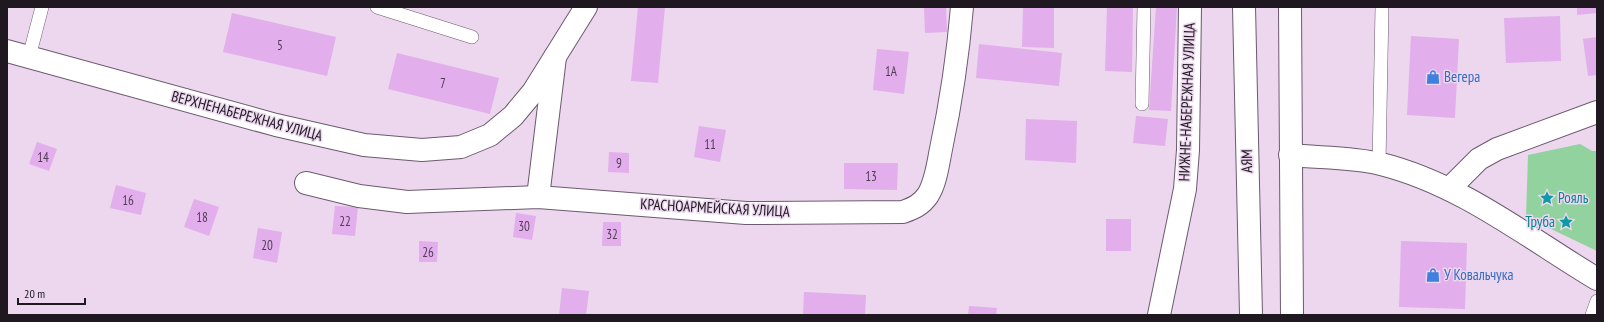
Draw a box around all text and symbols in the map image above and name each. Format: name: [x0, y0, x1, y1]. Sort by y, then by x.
street label: НИЖНЕ-НАБЕРЕЖНАЯ УЛИЦА: [1174, 21, 1199, 182]
house number: 5: [277, 37, 283, 54]
house number: 1А: [885, 63, 898, 80]
place label: Вегера: [1444, 67, 1480, 86]
shop icon: Вегера: [1425, 69, 1441, 85]
house number: 7: [440, 75, 446, 92]
street label: ВЕРХНЕНАБЕРЕЖНАЯ УЛИЦА: [170, 86, 326, 145]
house number: 11: [704, 136, 716, 153]
house number: 14: [37, 149, 49, 166]
street label: АЯМ: [1237, 149, 1256, 173]
house number: 9: [616, 155, 622, 172]
house number: 13: [865, 168, 877, 185]
place label: Рояль: [1558, 188, 1589, 207]
place icon: Рояль: [1539, 190, 1555, 206]
house number: 16: [122, 192, 134, 209]
street label: КРАСНОАРМЕЙСКАЯ УЛИЦА: [640, 194, 791, 221]
house number: 18: [196, 209, 208, 226]
place label: Труба: [1525, 212, 1555, 231]
house number: 22: [339, 213, 351, 230]
place icon: Труба: [1558, 214, 1574, 230]
house number: 30: [518, 218, 530, 235]
house number: 32: [606, 226, 618, 243]
house number: 20: [261, 237, 273, 254]
house number: 26: [422, 244, 434, 261]
place label: У Ковальчука: [1444, 265, 1514, 284]
shop icon: У Ковальчука: [1425, 267, 1441, 283]
scale bar: [18, 280, 85, 306]
text: 20 m: [24, 286, 45, 301]

